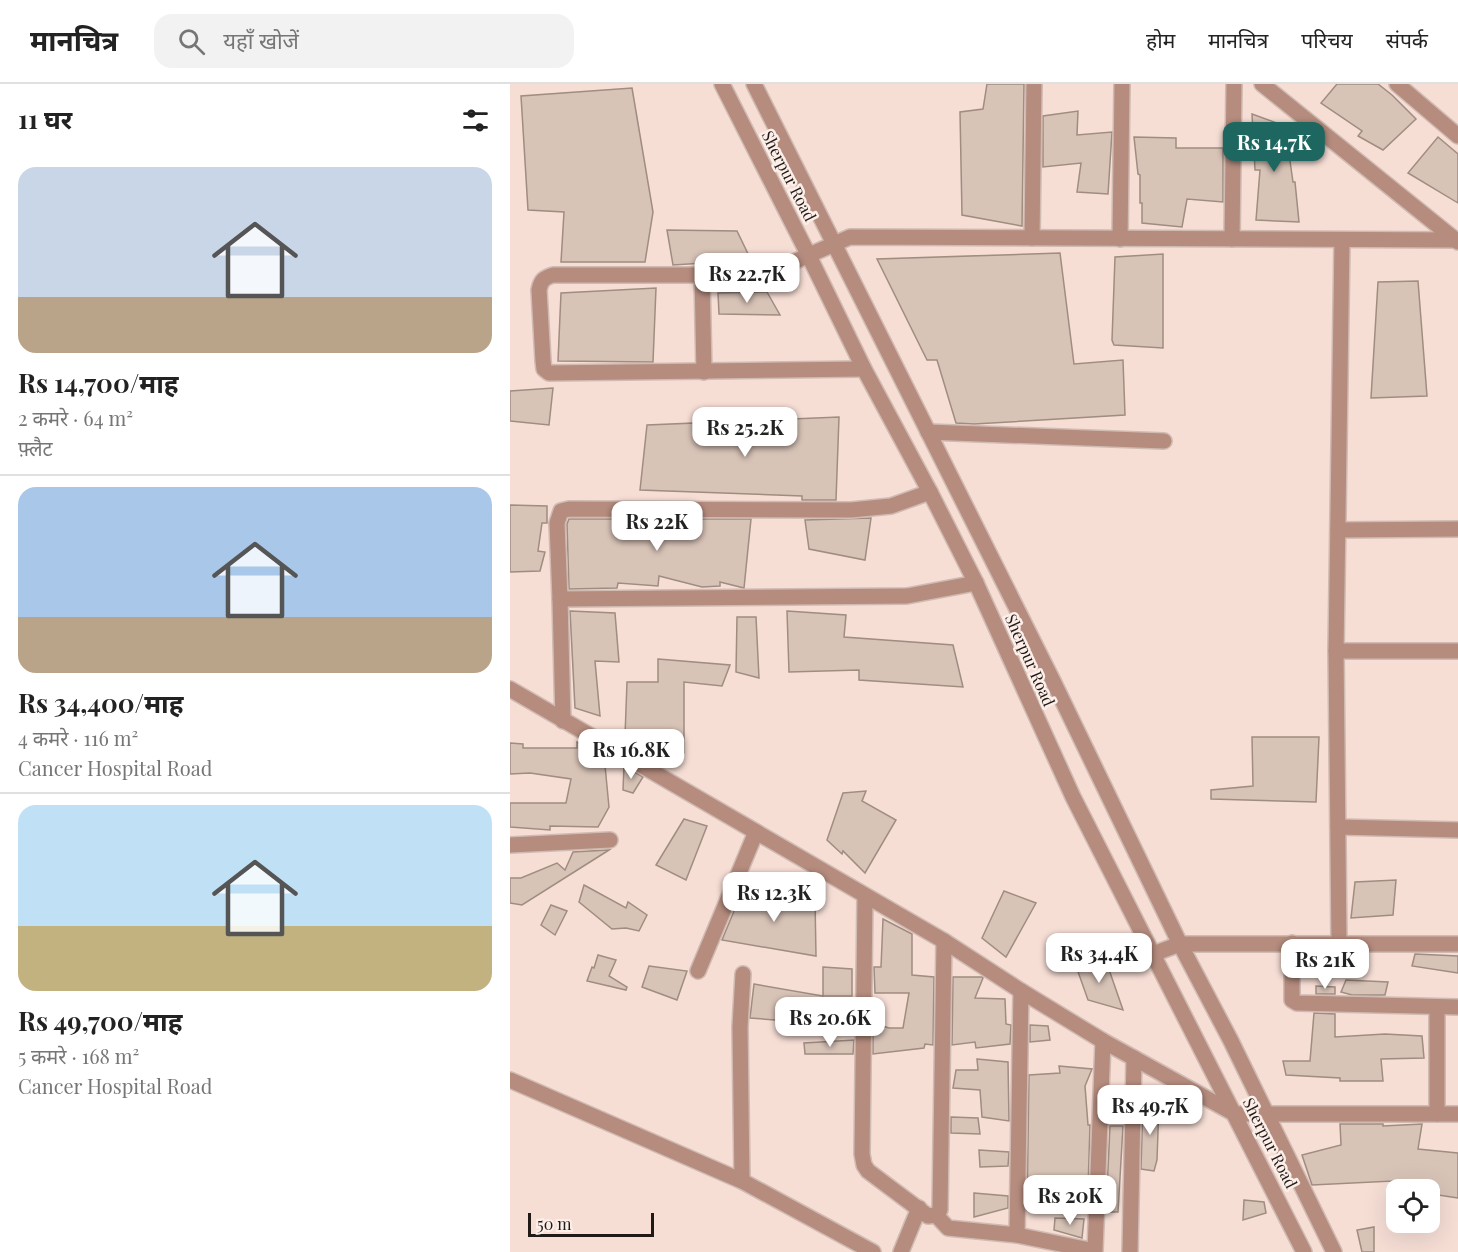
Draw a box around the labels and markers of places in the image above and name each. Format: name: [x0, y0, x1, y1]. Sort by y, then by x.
pin: Rs 14.7K: [1212, 122, 1336, 173]
pin: Rs 22.7K: [685, 253, 809, 304]
pin: Rs 25.2K: [683, 407, 807, 458]
pin: Rs 22K: [608, 501, 706, 552]
pin: Rs 16.8K: [569, 729, 693, 780]
pin: Rs 12.3K: [712, 872, 836, 923]
pin: Rs 34.4K: [1037, 933, 1161, 984]
pin: Rs 21K: [1276, 939, 1374, 990]
pin: Rs 20.6K: [768, 997, 892, 1048]
pin: Rs 49.7K: [1088, 1085, 1212, 1136]
pin: Rs 20K: [1021, 1175, 1119, 1226]

